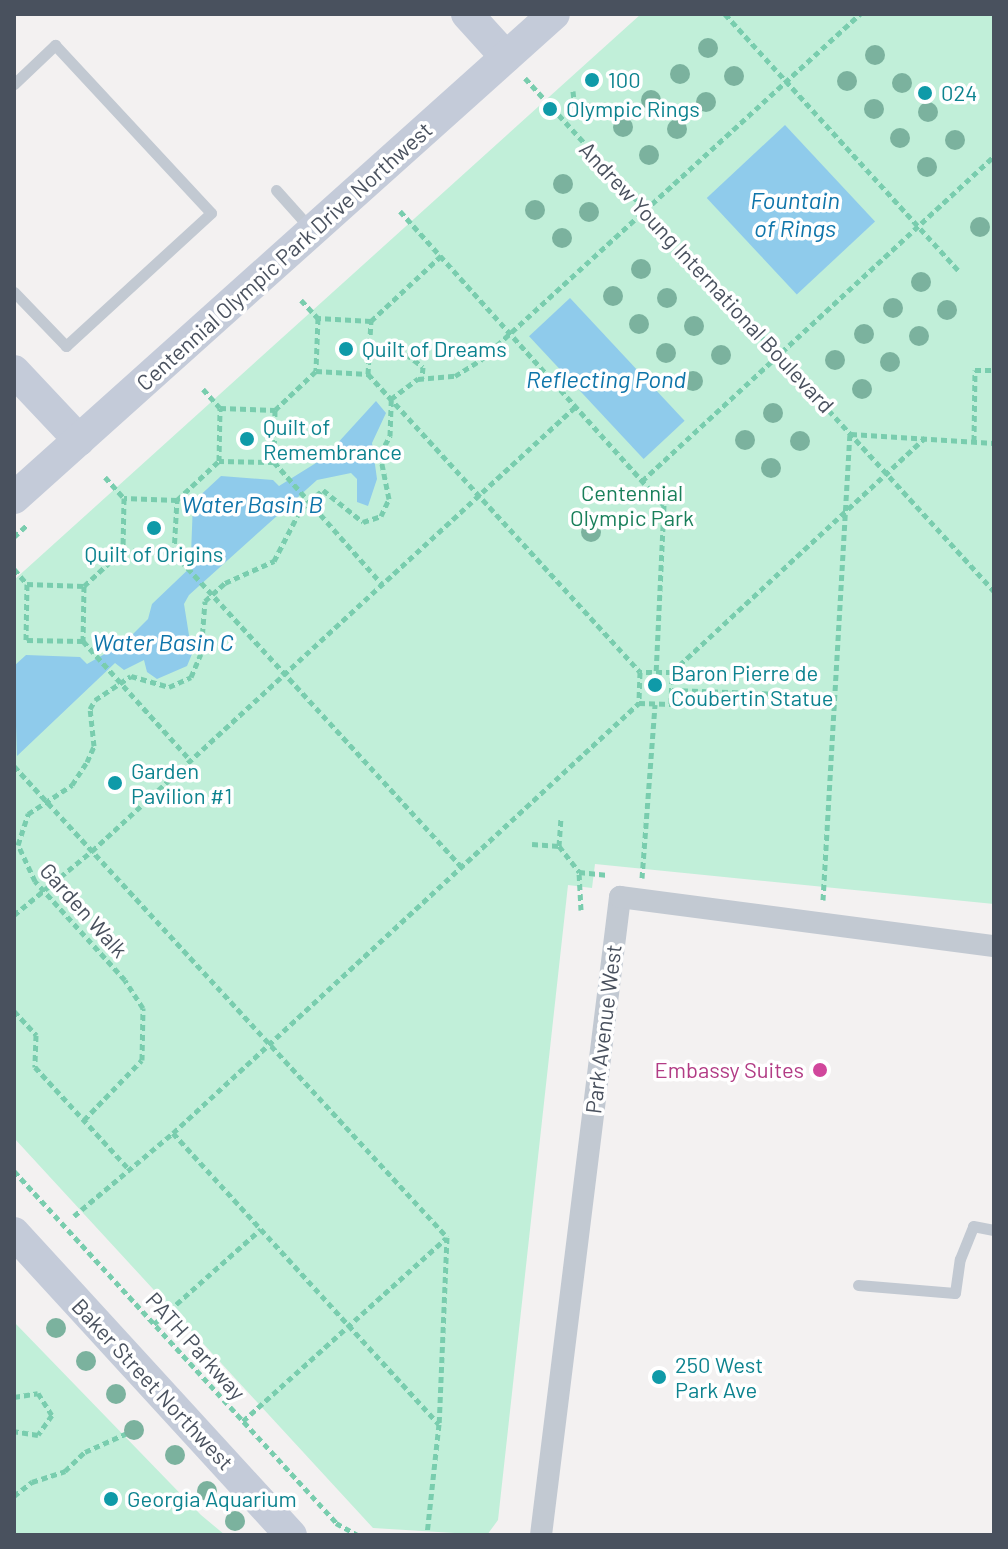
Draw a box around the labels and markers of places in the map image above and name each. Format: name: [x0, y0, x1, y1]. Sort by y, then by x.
place label: 100: [608, 67, 641, 93]
marker: 100: [583, 71, 601, 89]
place label: 024: [941, 80, 977, 106]
marker: 024: [916, 84, 934, 102]
place label: Olympic Rings: [566, 96, 700, 122]
marker: Olympic Rings: [541, 100, 559, 118]
place label: Quilt of Dreams: [362, 336, 507, 362]
marker: Quilt of Dreams: [337, 340, 355, 358]
place label: Quilt of Remembrance: [263, 413, 402, 464]
marker: Quilt of Remembrance: [238, 430, 256, 448]
marker: Quilt of Origins: [145, 519, 163, 537]
place label: Quilt of Origins: [85, 541, 223, 567]
place label: Baron Pierre de Coubertin Statue: [671, 659, 833, 710]
marker: Baron Pierre de Coubertin Statue: [646, 676, 664, 694]
place label: Garden Pavilion #1: [131, 757, 232, 808]
marker: Garden Pavilion #1: [106, 774, 124, 792]
place label: Embassy Suites: [655, 1057, 804, 1083]
marker: Embassy Suites: [811, 1061, 829, 1079]
place label: 250 West Park Ave: [675, 1351, 763, 1402]
marker: 250 West Park Ave: [650, 1368, 668, 1386]
place label: Georgia Aquarium: [127, 1486, 297, 1512]
marker: Georgia Aquarium: [102, 1490, 120, 1508]

